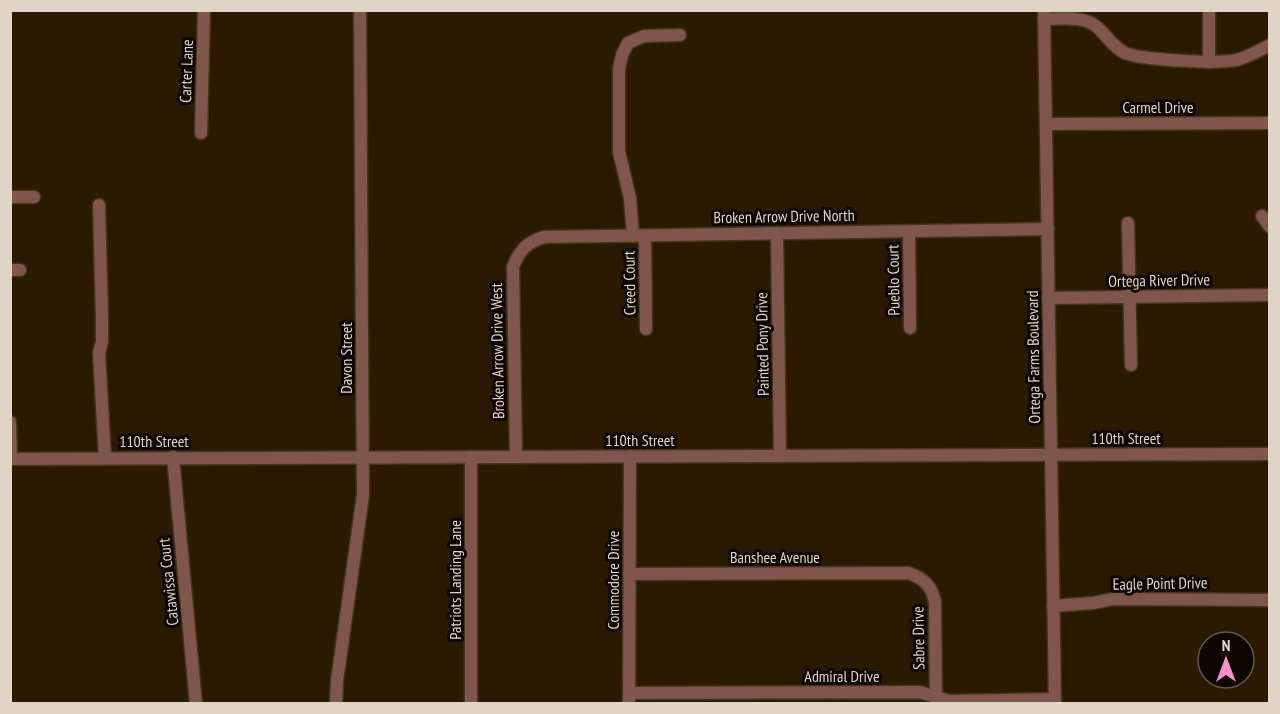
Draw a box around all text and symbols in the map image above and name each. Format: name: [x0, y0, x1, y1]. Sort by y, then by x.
street label: Carter Lane: [175, 39, 197, 103]
street label: Carmel Drive: [1122, 97, 1194, 117]
street label: Broken Arrow Drive North: [713, 205, 855, 227]
street label: Pueblo Court: [882, 244, 904, 316]
street label: Creed Court: [618, 250, 640, 316]
street label: Ortega River Drive: [1108, 269, 1210, 291]
street label: Broken Arrow Drive West: [486, 282, 508, 419]
street label: Ortega Farms Boulevard: [1022, 290, 1044, 424]
street label: Painted Pony Drive: [751, 292, 773, 396]
street label: Davon Street: [336, 322, 356, 394]
street label: 110th Street: [1091, 428, 1161, 448]
street label: 110th Street: [605, 430, 675, 450]
street label: 110th Street: [119, 431, 189, 451]
street label: Patriots Landing Lane: [445, 520, 465, 640]
street label: Commodore Drive: [603, 531, 623, 629]
street label: Catawissa Court: [153, 537, 183, 627]
street label: Banshee Avenue: [730, 547, 820, 567]
street label: Eagle Point Drive: [1112, 572, 1208, 594]
street label: Sabre Drive: [907, 606, 929, 670]
north arrow: [1196, 630, 1256, 690]
text: N: [1222, 635, 1230, 655]
street label: Admiral Drive: [804, 666, 880, 686]

